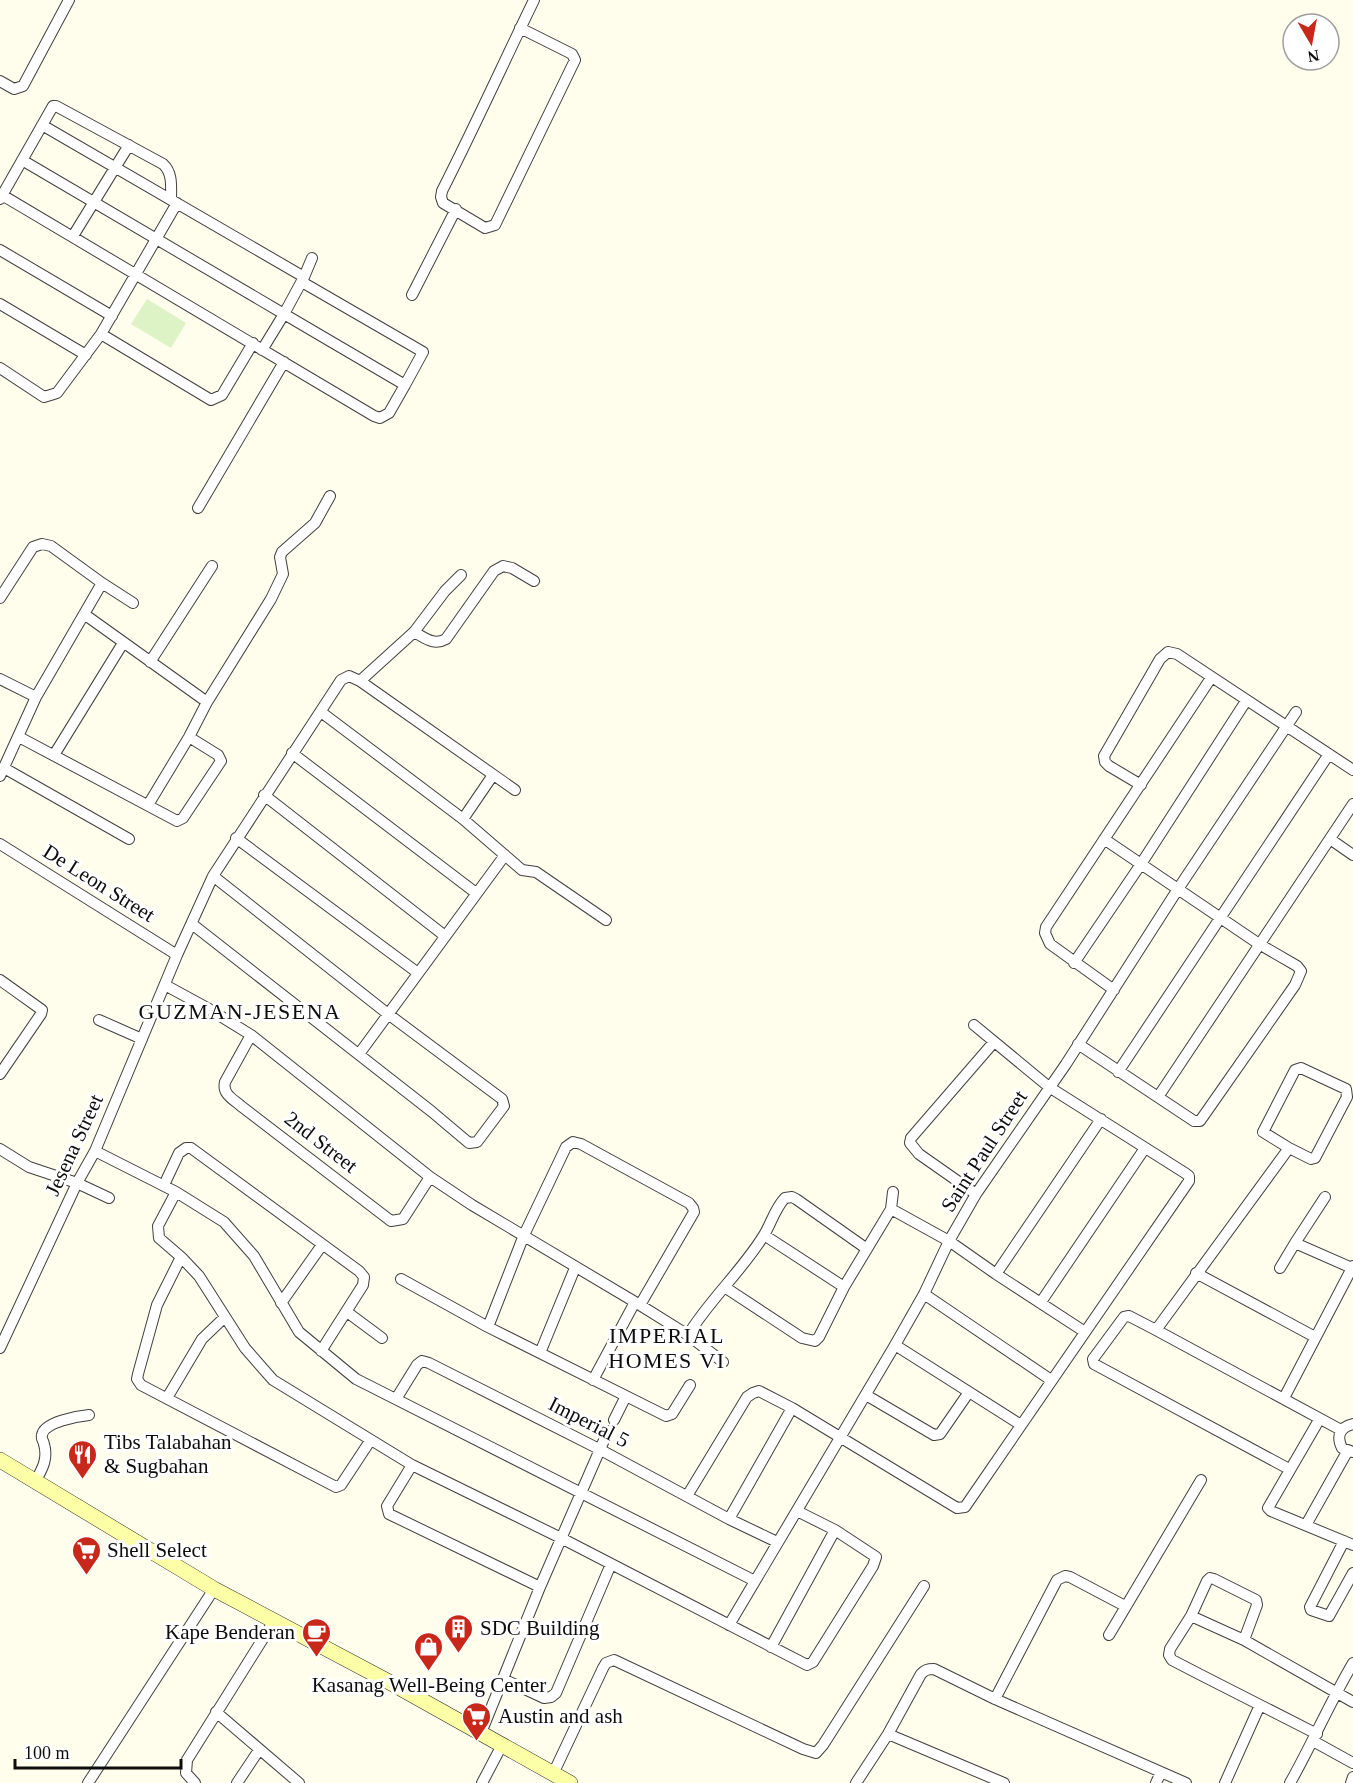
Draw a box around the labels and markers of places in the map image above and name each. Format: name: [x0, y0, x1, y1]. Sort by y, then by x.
place label: Tibs Talabahan & Sugbahan: [104, 1430, 232, 1478]
restaurant icon: Tibs Talabahan & Sugbahan: [67, 1438, 99, 1480]
supermarket icon: Shell Select: [70, 1534, 102, 1576]
place label: Shell Select: [107, 1538, 207, 1562]
building icon: SDC Building: [443, 1612, 475, 1654]
cafe icon: Kape Benderan: [300, 1616, 332, 1658]
place label: SDC Building: [480, 1616, 600, 1640]
place label: Kape Benderan: [165, 1620, 295, 1644]
shop icon: Kasanag Well-Being Center: [413, 1630, 445, 1672]
place label: Kasanag Well-Being Center: [312, 1673, 546, 1697]
supermarket icon: Austin and ash: [461, 1700, 493, 1742]
place label: Austin and ash: [498, 1704, 623, 1728]

